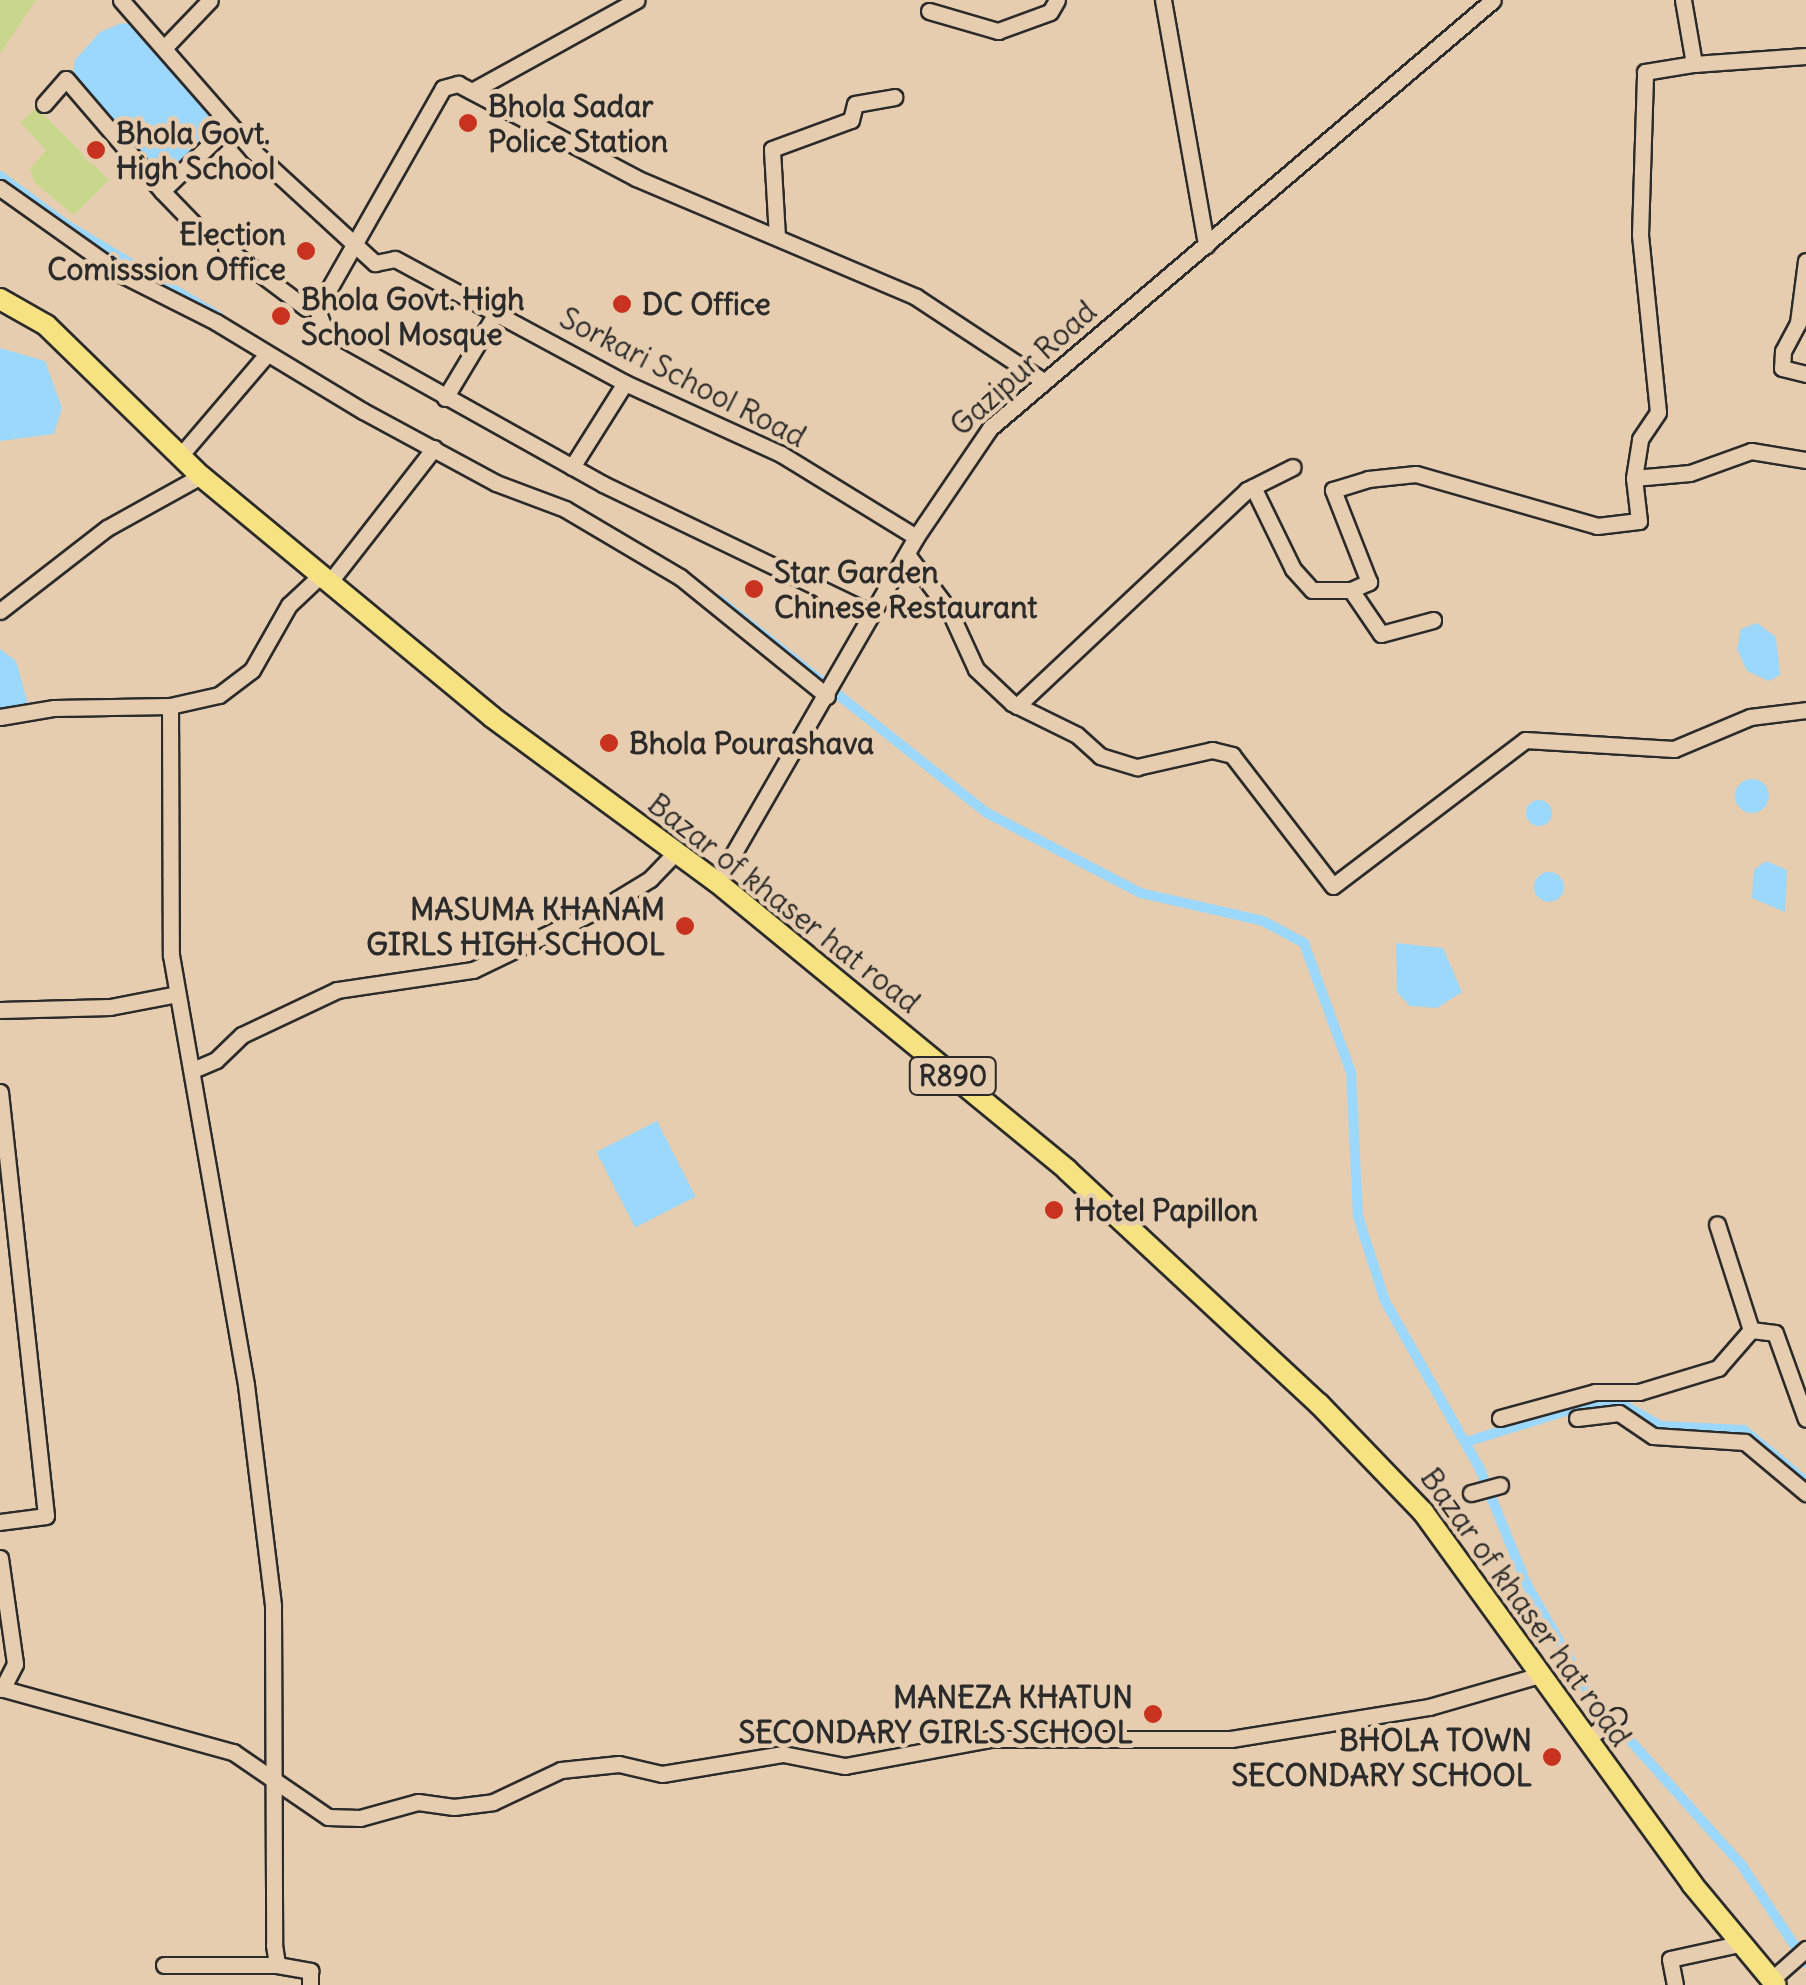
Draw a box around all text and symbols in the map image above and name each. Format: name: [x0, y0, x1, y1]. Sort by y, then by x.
place label: Bhola Sadar Police Station: [488, 88, 668, 158]
marker: Bhola Sadar Police Station: [457, 112, 479, 134]
place label: Bhola Govt. High School: [116, 115, 275, 186]
marker: Bhola Govt. High School: [85, 139, 107, 161]
place label: Election Comisssion Office: [47, 216, 286, 286]
marker: Election Comisssion Office: [295, 240, 317, 262]
place label: Bhola Govt. High School Mosque: [301, 281, 525, 352]
place label: DC Office: [642, 286, 771, 322]
marker: DC Office: [611, 293, 633, 315]
street label: Gazipur Road: [943, 293, 1103, 443]
street label: Sorkari School Road: [554, 299, 812, 455]
marker: Bhola Govt. High School Mosque: [270, 305, 292, 327]
place label: Star Garden Chinese Restaurant: [774, 554, 1037, 624]
marker: Star Garden Chinese Restaurant: [743, 578, 765, 600]
place label: Bhola Pourashava: [629, 725, 874, 761]
marker: Bhola Pourashava: [598, 732, 620, 754]
street label: Bazar of khaser hat road: [641, 786, 927, 1020]
place label: MASUMA KHANAM GIRLS HIGH SCHOOL: [366, 891, 665, 962]
marker: MASUMA KHANAM GIRLS HIGH SCHOOL: [674, 915, 696, 937]
road number: R890: [908, 1053, 998, 1099]
place label: Hotel Papillon: [1074, 1192, 1258, 1228]
marker: Hotel Papillon: [1043, 1199, 1065, 1221]
street label: Bazar of khaser hat road: [1413, 1461, 1639, 1753]
place label: MANEZA KHATUN SECONDARY GIRLS SCHOOL: [738, 1679, 1133, 1750]
marker: MANEZA KHATUN SECONDARY GIRLS SCHOOL: [1142, 1703, 1164, 1725]
place label: BHOLA TOWN SECONDARY SCHOOL: [1231, 1722, 1532, 1792]
marker: BHOLA TOWN SECONDARY SCHOOL: [1541, 1746, 1563, 1768]

